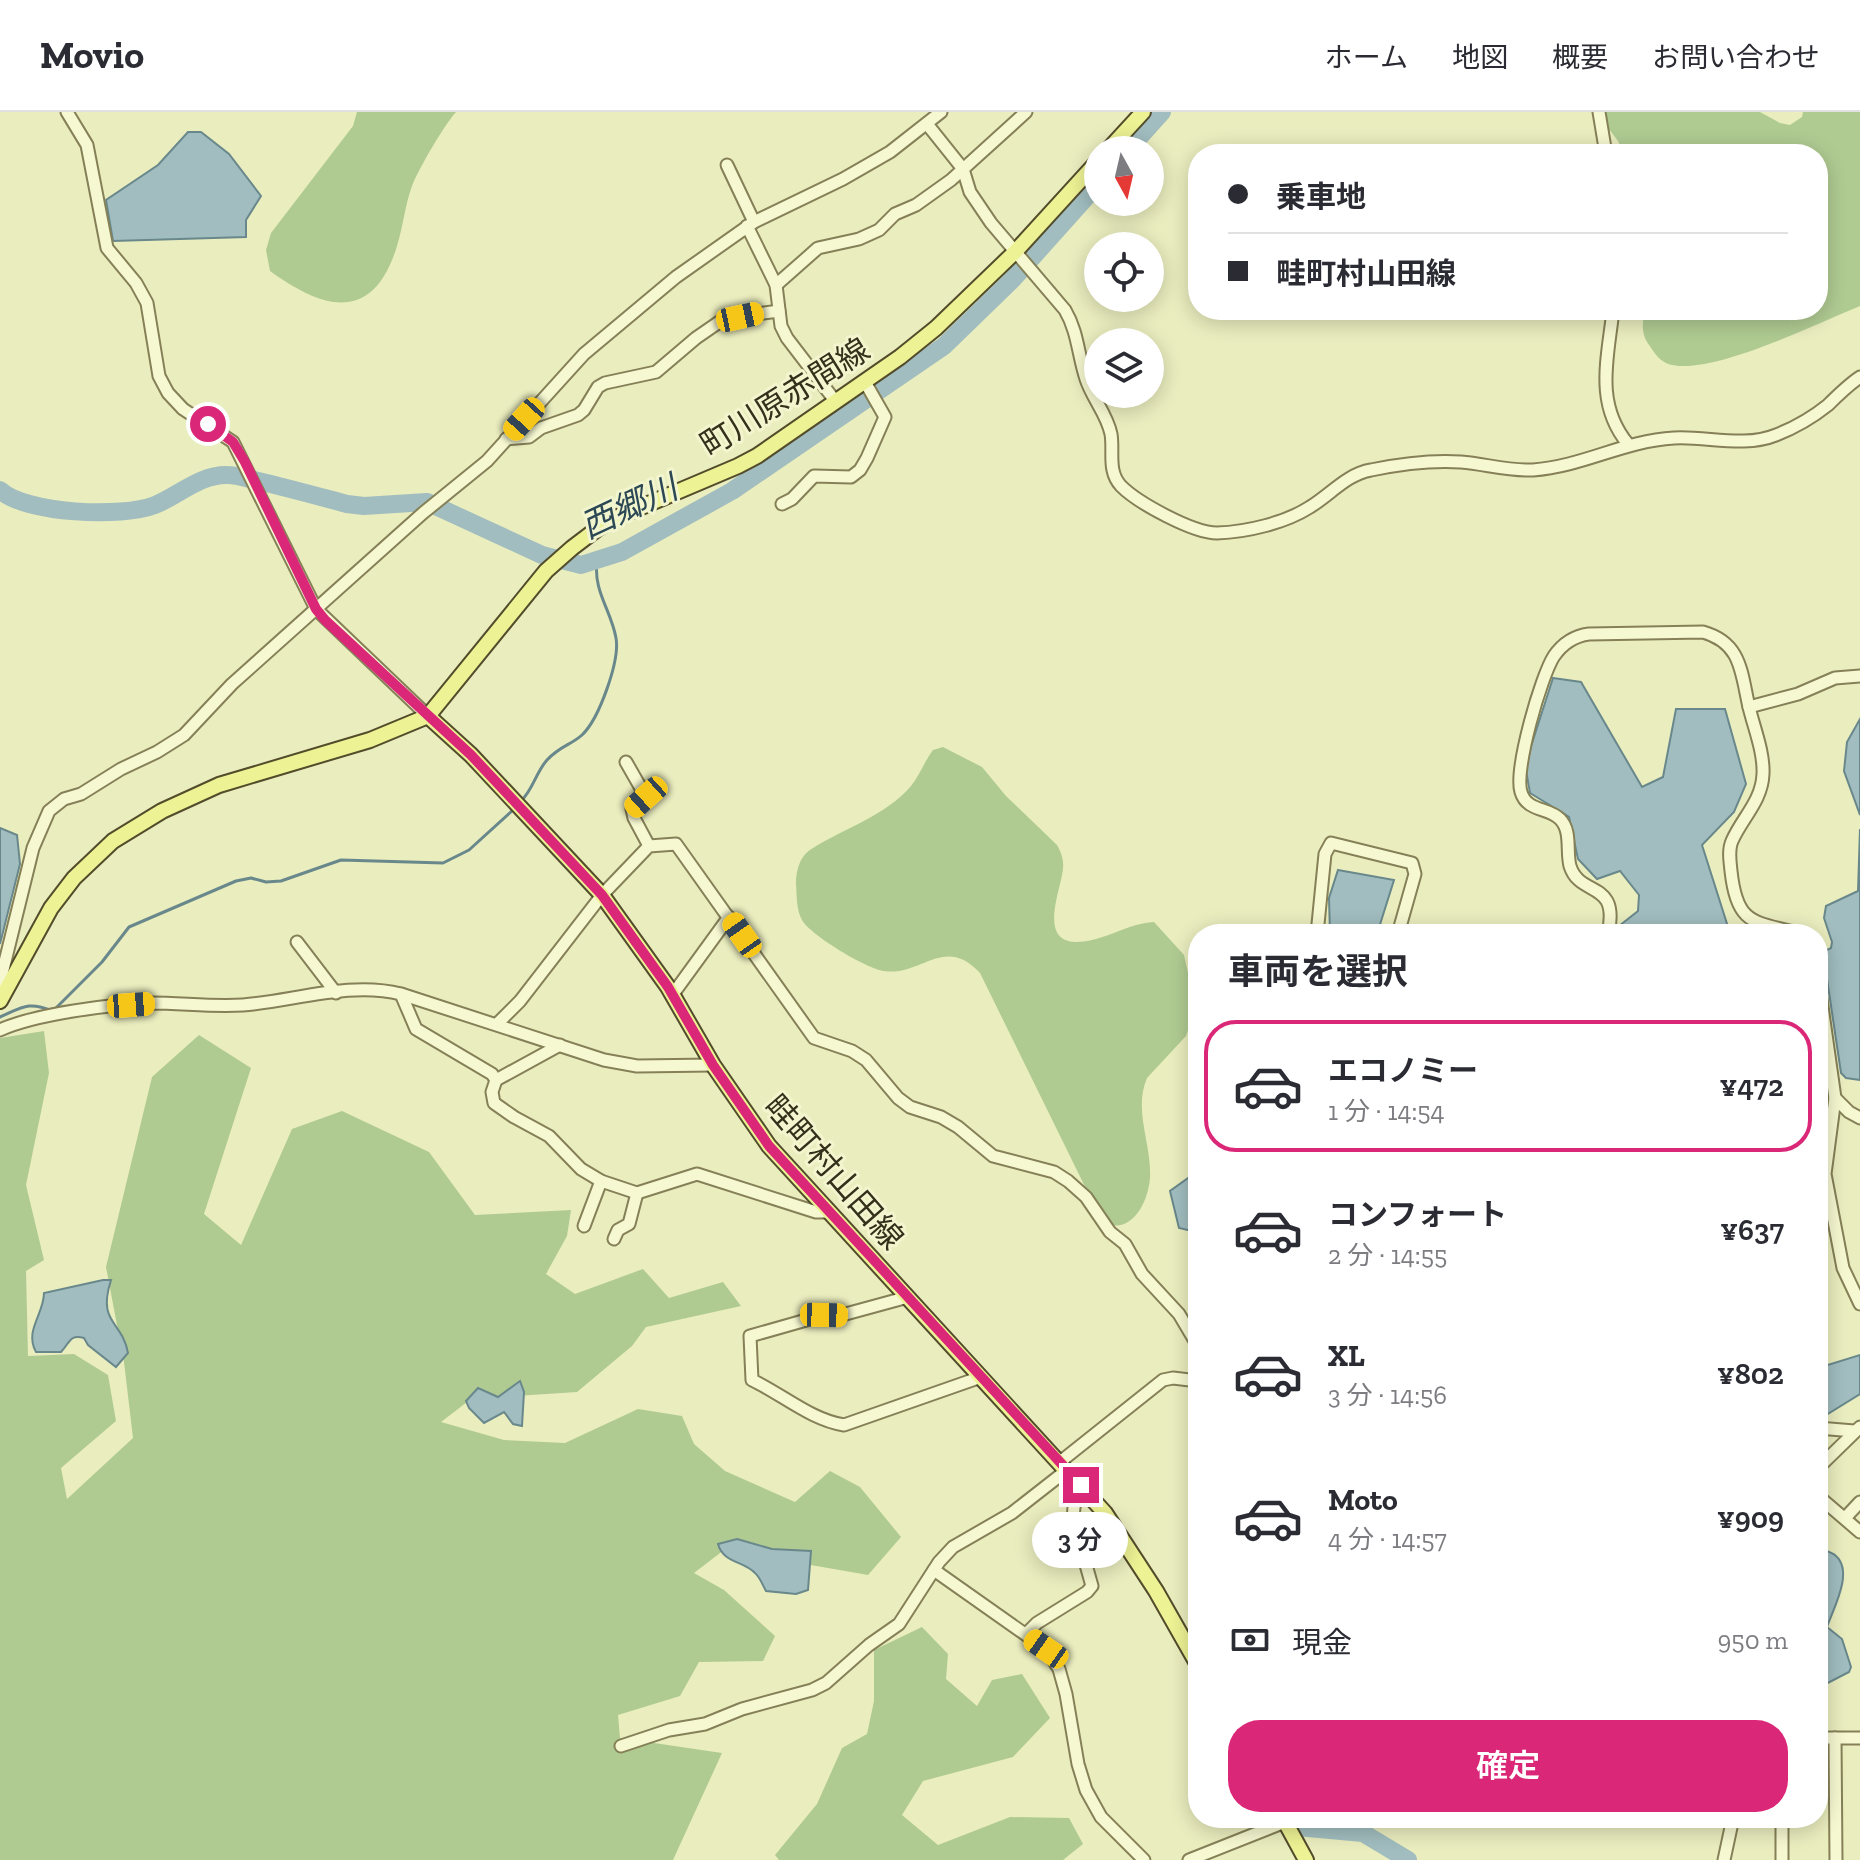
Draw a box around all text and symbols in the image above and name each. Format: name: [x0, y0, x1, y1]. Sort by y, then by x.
text: Movio: [40, 32, 144, 78]
text: ホーム: [1325, 41, 1408, 74]
text: 地図: [1452, 41, 1508, 74]
text: 概要: [1552, 41, 1608, 74]
text: お問い合わせ: [1652, 41, 1820, 74]
north arrow: [1084, 136, 1164, 216]
map controls: [1084, 136, 1164, 408]
text: 乗車地: [1276, 179, 1366, 215]
button: locate: [1084, 232, 1164, 312]
text: 畦町村山田線: [1276, 256, 1456, 292]
car: [714, 300, 766, 334]
button: layers: [1084, 328, 1164, 408]
street label: 町川原赤間線: [694, 330, 876, 464]
car: [499, 393, 549, 445]
route start: [190, 406, 226, 442]
water label: 西郷川: [574, 466, 687, 547]
car: [620, 772, 672, 822]
car: [718, 908, 766, 962]
text: 車両を選択: [1228, 950, 1408, 993]
car: [106, 991, 156, 1019]
icon: car: [1232, 1050, 1304, 1122]
text: エコノミー: [1328, 1053, 1478, 1089]
text: ¥472: [1720, 1068, 1784, 1104]
street label: 畦町村山田線: [757, 1087, 911, 1257]
text: 1 分 · 14:54: [1328, 1095, 1445, 1127]
icon: car: [1232, 1194, 1304, 1266]
text: コンフォート: [1328, 1197, 1507, 1233]
text: ¥637: [1720, 1212, 1784, 1248]
text: 2 分 · 14:55: [1328, 1239, 1447, 1271]
car: [800, 1303, 848, 1327]
icon: car: [1232, 1338, 1304, 1410]
text: XL: [1328, 1338, 1365, 1374]
text: ¥802: [1717, 1356, 1784, 1392]
text: 3 分 · 14:56: [1328, 1379, 1447, 1411]
route end: [1063, 1467, 1099, 1503]
icon: car: [1232, 1482, 1304, 1554]
text: Moto: [1328, 1482, 1398, 1518]
text: ¥909: [1717, 1500, 1784, 1536]
callout: 3 分: [1033, 1513, 1129, 1569]
text: 4 分 · 14:57: [1328, 1523, 1447, 1555]
text: 3 分: [1058, 1524, 1102, 1556]
icon: cash: [1228, 1618, 1272, 1662]
text: 950 m: [1718, 1624, 1788, 1656]
car: [1019, 1625, 1073, 1673]
text: 現金: [1292, 1625, 1352, 1661]
button: 確定: [1228, 1720, 1788, 1812]

